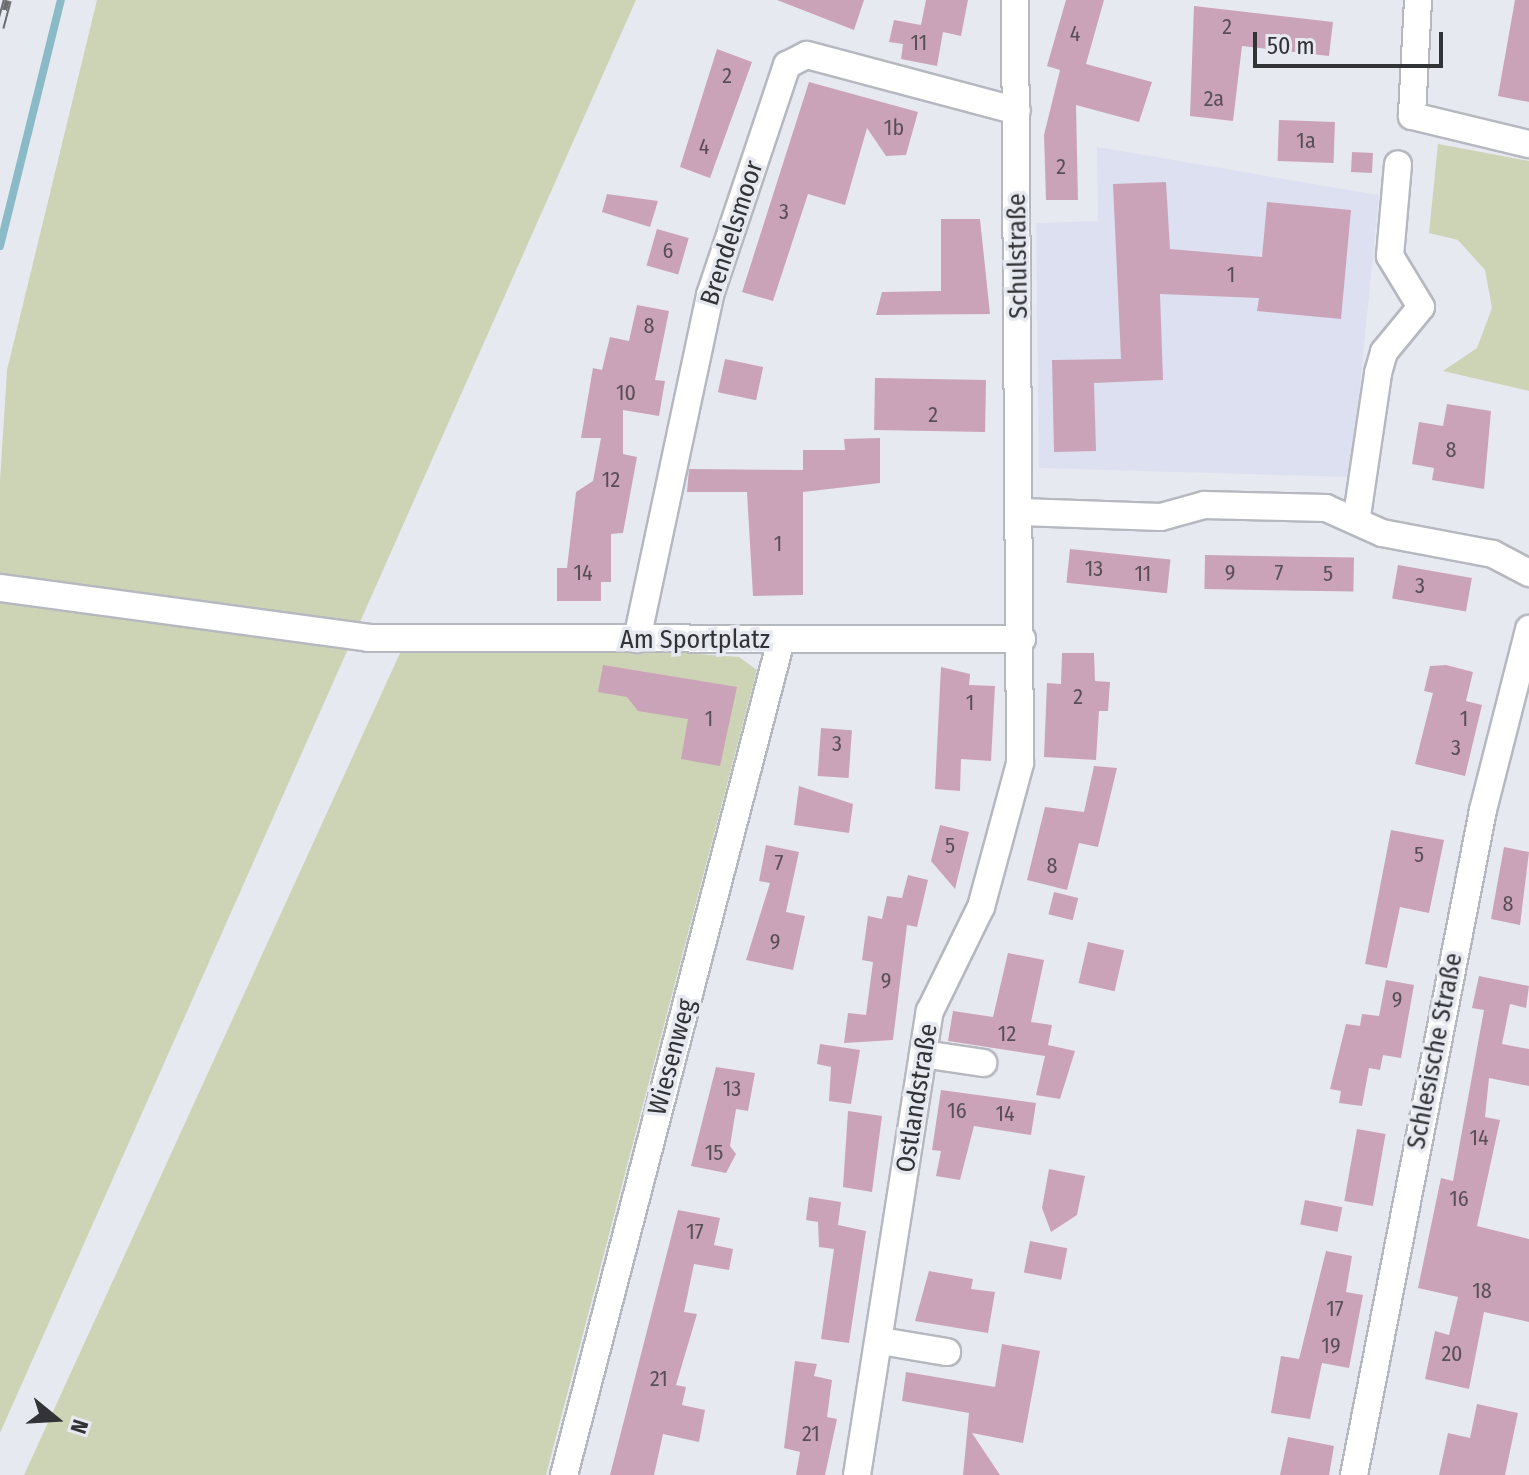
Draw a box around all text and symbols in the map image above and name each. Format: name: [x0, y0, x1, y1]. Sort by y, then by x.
house number: 2: [1222, 14, 1232, 40]
scale bar: [1257, 16, 1447, 66]
house number: 4: [1070, 21, 1080, 47]
house number: 11: [911, 30, 927, 56]
text: 50 m: [1267, 32, 1315, 60]
house number: 2: [722, 63, 732, 89]
house number: 2a: [1204, 86, 1224, 112]
house number: 1b: [884, 115, 904, 141]
house number: 1a: [1296, 128, 1316, 154]
house number: 4: [699, 134, 709, 160]
house number: 2: [1056, 154, 1066, 180]
street label: Brendelsmoor: [694, 157, 770, 309]
street label: Schulstraße: [1001, 193, 1035, 319]
house number: 3: [779, 199, 789, 225]
house number: 6: [663, 238, 673, 264]
house number: 1: [1227, 262, 1235, 288]
house number: 8: [644, 313, 654, 339]
house number: 10: [616, 380, 636, 406]
house number: 2: [928, 402, 938, 428]
house number: 8: [1446, 437, 1456, 463]
house number: 12: [602, 467, 620, 493]
house number: 1: [774, 531, 782, 557]
house number: 13: [1085, 556, 1103, 582]
house number: 14: [573, 560, 593, 586]
house number: 9: [1225, 560, 1235, 586]
house number: 7: [1275, 560, 1283, 586]
house number: 11: [1135, 561, 1151, 587]
house number: 5: [1323, 561, 1333, 587]
house number: 3: [1415, 573, 1425, 599]
street label: Am Sportplatz: [620, 624, 770, 656]
house number: 2: [1073, 684, 1083, 710]
house number: 1: [966, 690, 974, 716]
house number: 1: [705, 706, 713, 732]
house number: 1: [1460, 706, 1468, 732]
house number: 3: [832, 731, 842, 757]
house number: 3: [1451, 735, 1461, 761]
house number: 5: [945, 833, 955, 859]
house number: 5: [1414, 842, 1424, 868]
house number: 7: [775, 850, 783, 876]
house number: 8: [1047, 853, 1057, 879]
house number: 8: [1503, 891, 1513, 917]
house number: 9: [770, 929, 780, 955]
street label: Schlesische Straße: [1401, 950, 1469, 1152]
house number: 9: [881, 968, 891, 994]
house number: 9: [1392, 987, 1402, 1013]
street label: Wiesenweg: [642, 996, 702, 1118]
street label: Ostlandstraße: [890, 1021, 944, 1175]
house number: 12: [998, 1021, 1016, 1047]
house number: 13: [723, 1076, 741, 1102]
house number: 16: [947, 1098, 967, 1124]
house number: 14: [995, 1101, 1015, 1127]
house number: 14: [1469, 1125, 1489, 1151]
house number: 15: [705, 1140, 723, 1166]
house number: 16: [1449, 1186, 1469, 1212]
house number: 17: [686, 1219, 704, 1245]
house number: 18: [1472, 1278, 1492, 1304]
house number: 17: [1326, 1296, 1344, 1322]
house number: 19: [1321, 1333, 1341, 1359]
house number: 20: [1441, 1341, 1463, 1367]
house number: 21: [650, 1366, 668, 1392]
north arrow: [16, 1379, 96, 1459]
text: N: [64, 1416, 94, 1437]
house number: 21: [802, 1421, 820, 1447]

